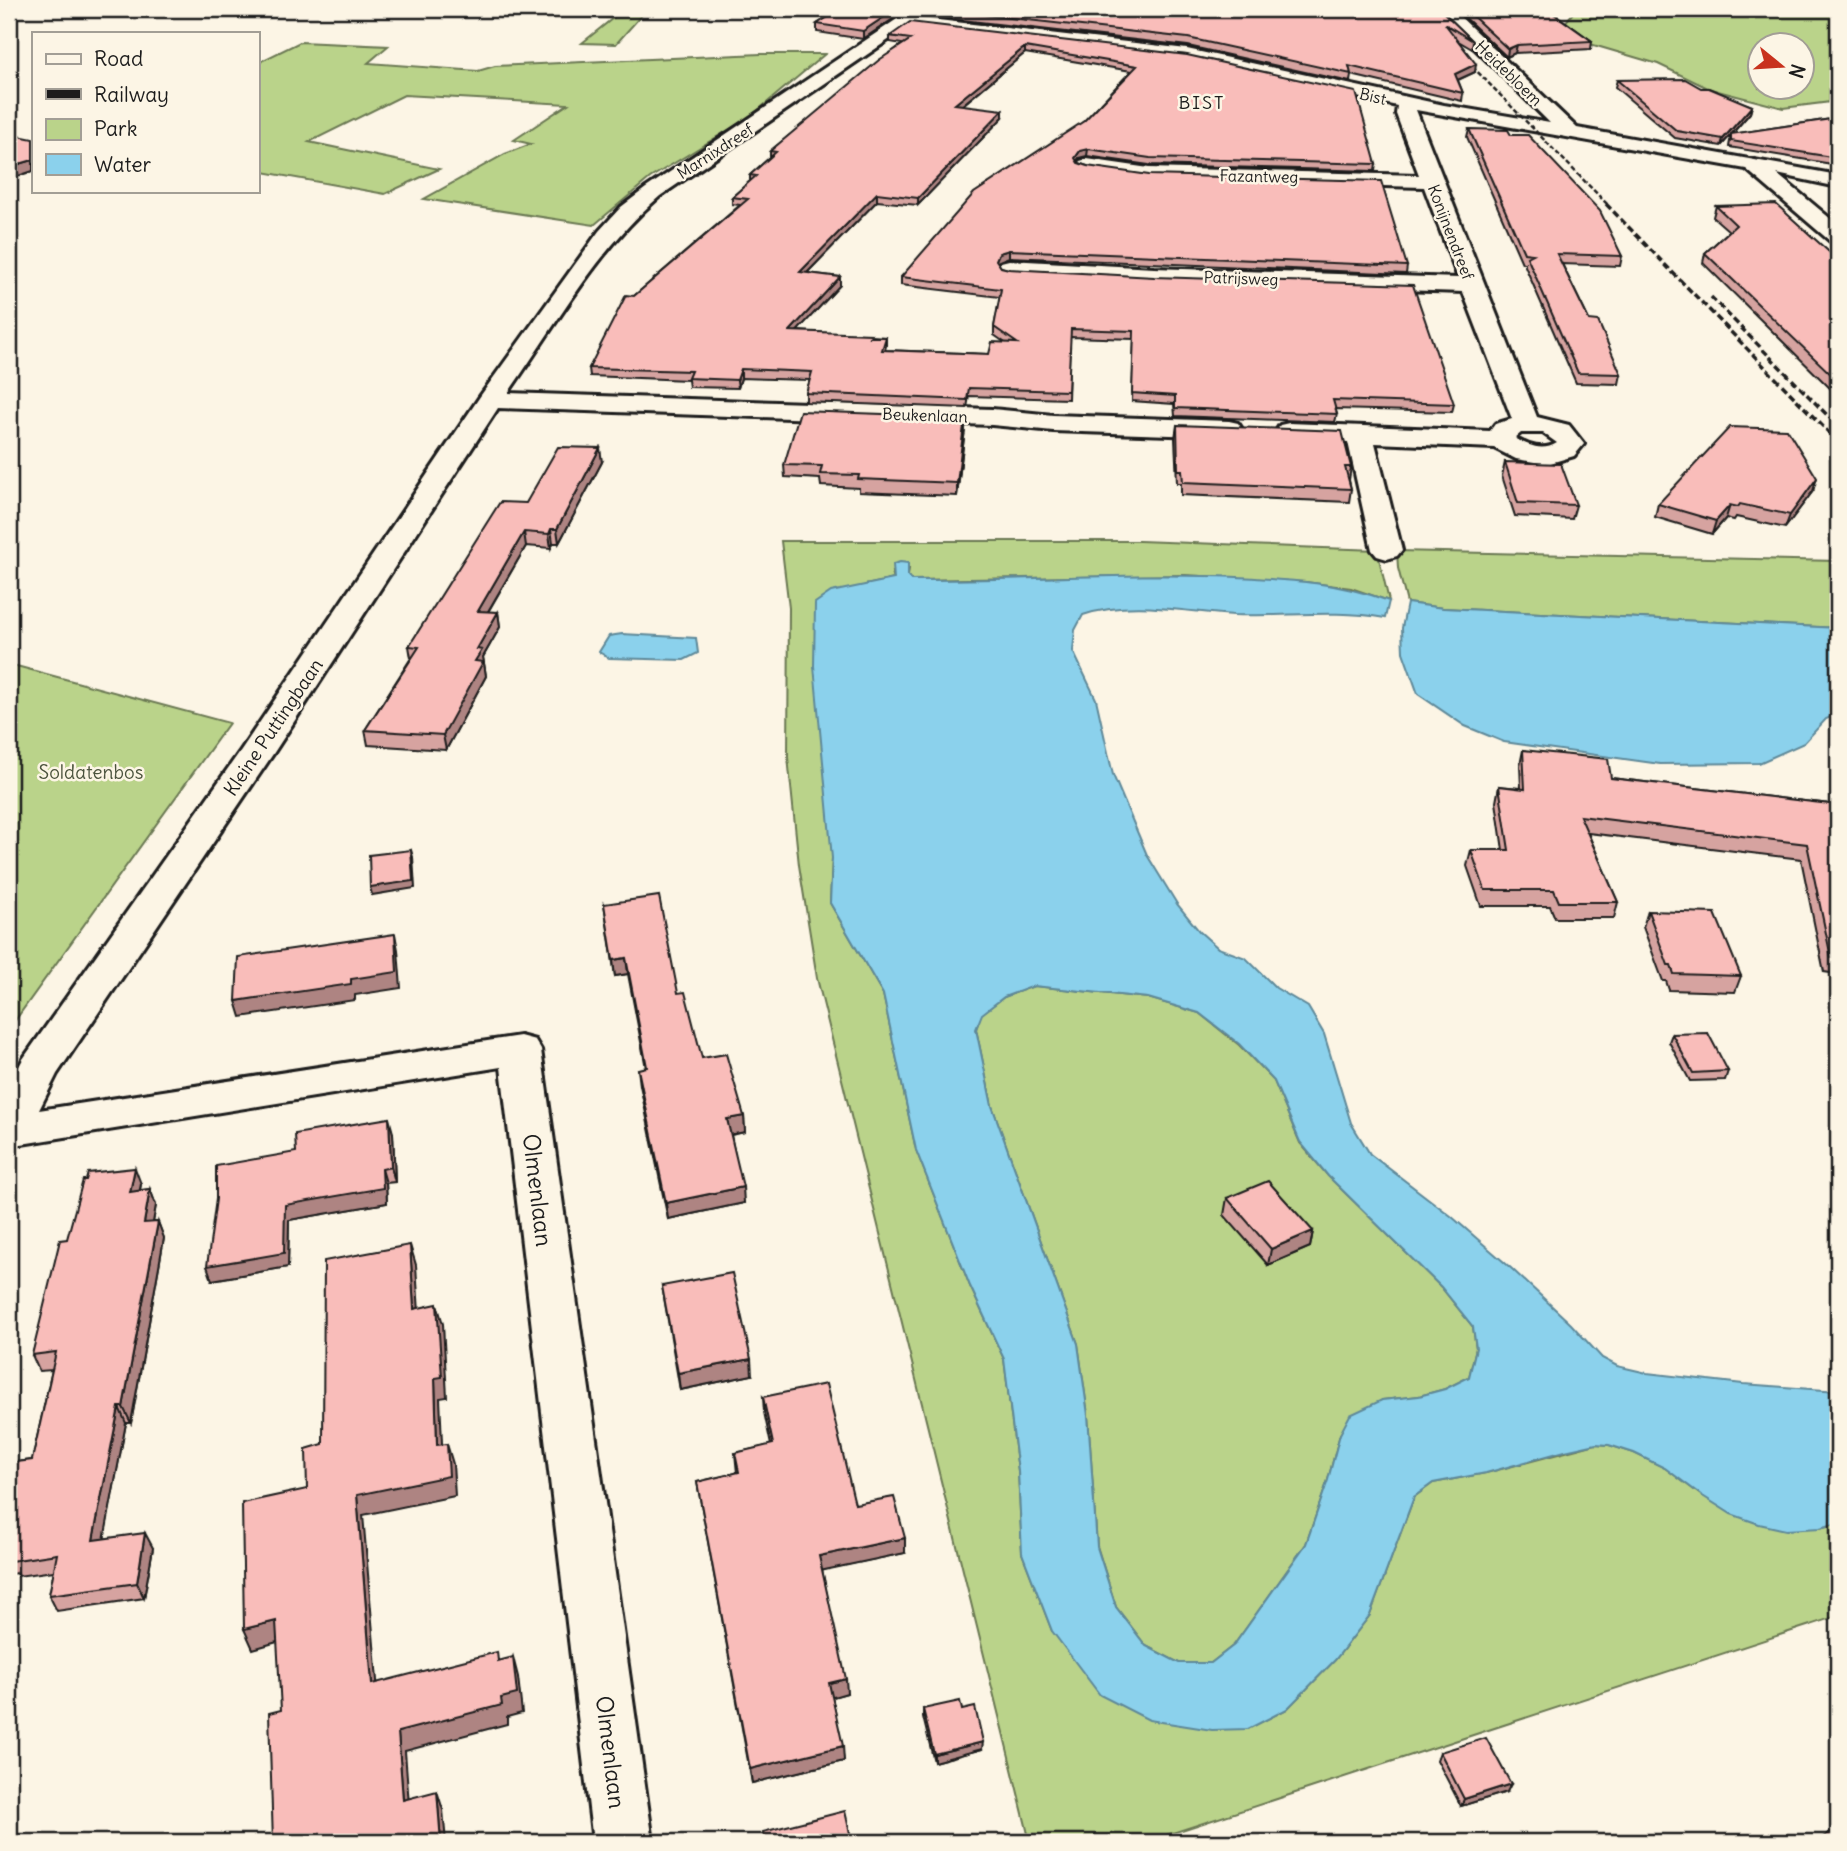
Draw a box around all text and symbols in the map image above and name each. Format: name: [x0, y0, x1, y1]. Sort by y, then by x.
legend: [32, 32, 259, 192]
north arrow: [1745, 32, 1815, 102]
street label: Heidebloem: [1471, 36, 1547, 110]
text: Road: [94, 45, 143, 72]
text: N: [1784, 61, 1811, 81]
text: Railway: [94, 81, 169, 108]
street label: Bist: [1358, 83, 1389, 109]
district label: BIST: [1179, 91, 1225, 114]
text: Park: [94, 115, 137, 142]
street label: Marnixdreef: [673, 119, 758, 183]
text: Water: [94, 151, 152, 178]
street label: Fazantweg: [1219, 165, 1299, 187]
street label: Konijnendreef: [1424, 182, 1479, 283]
street label: Patrijsweg: [1203, 267, 1279, 289]
street label: Beukenlaan: [882, 404, 968, 426]
street label: Kleine Puttingbaan: [218, 654, 328, 800]
park label: Soldatenbos: [39, 760, 143, 784]
street label: Olmenlaan: [517, 1132, 559, 1248]
street label: Olmenlaan: [590, 1694, 632, 1810]

